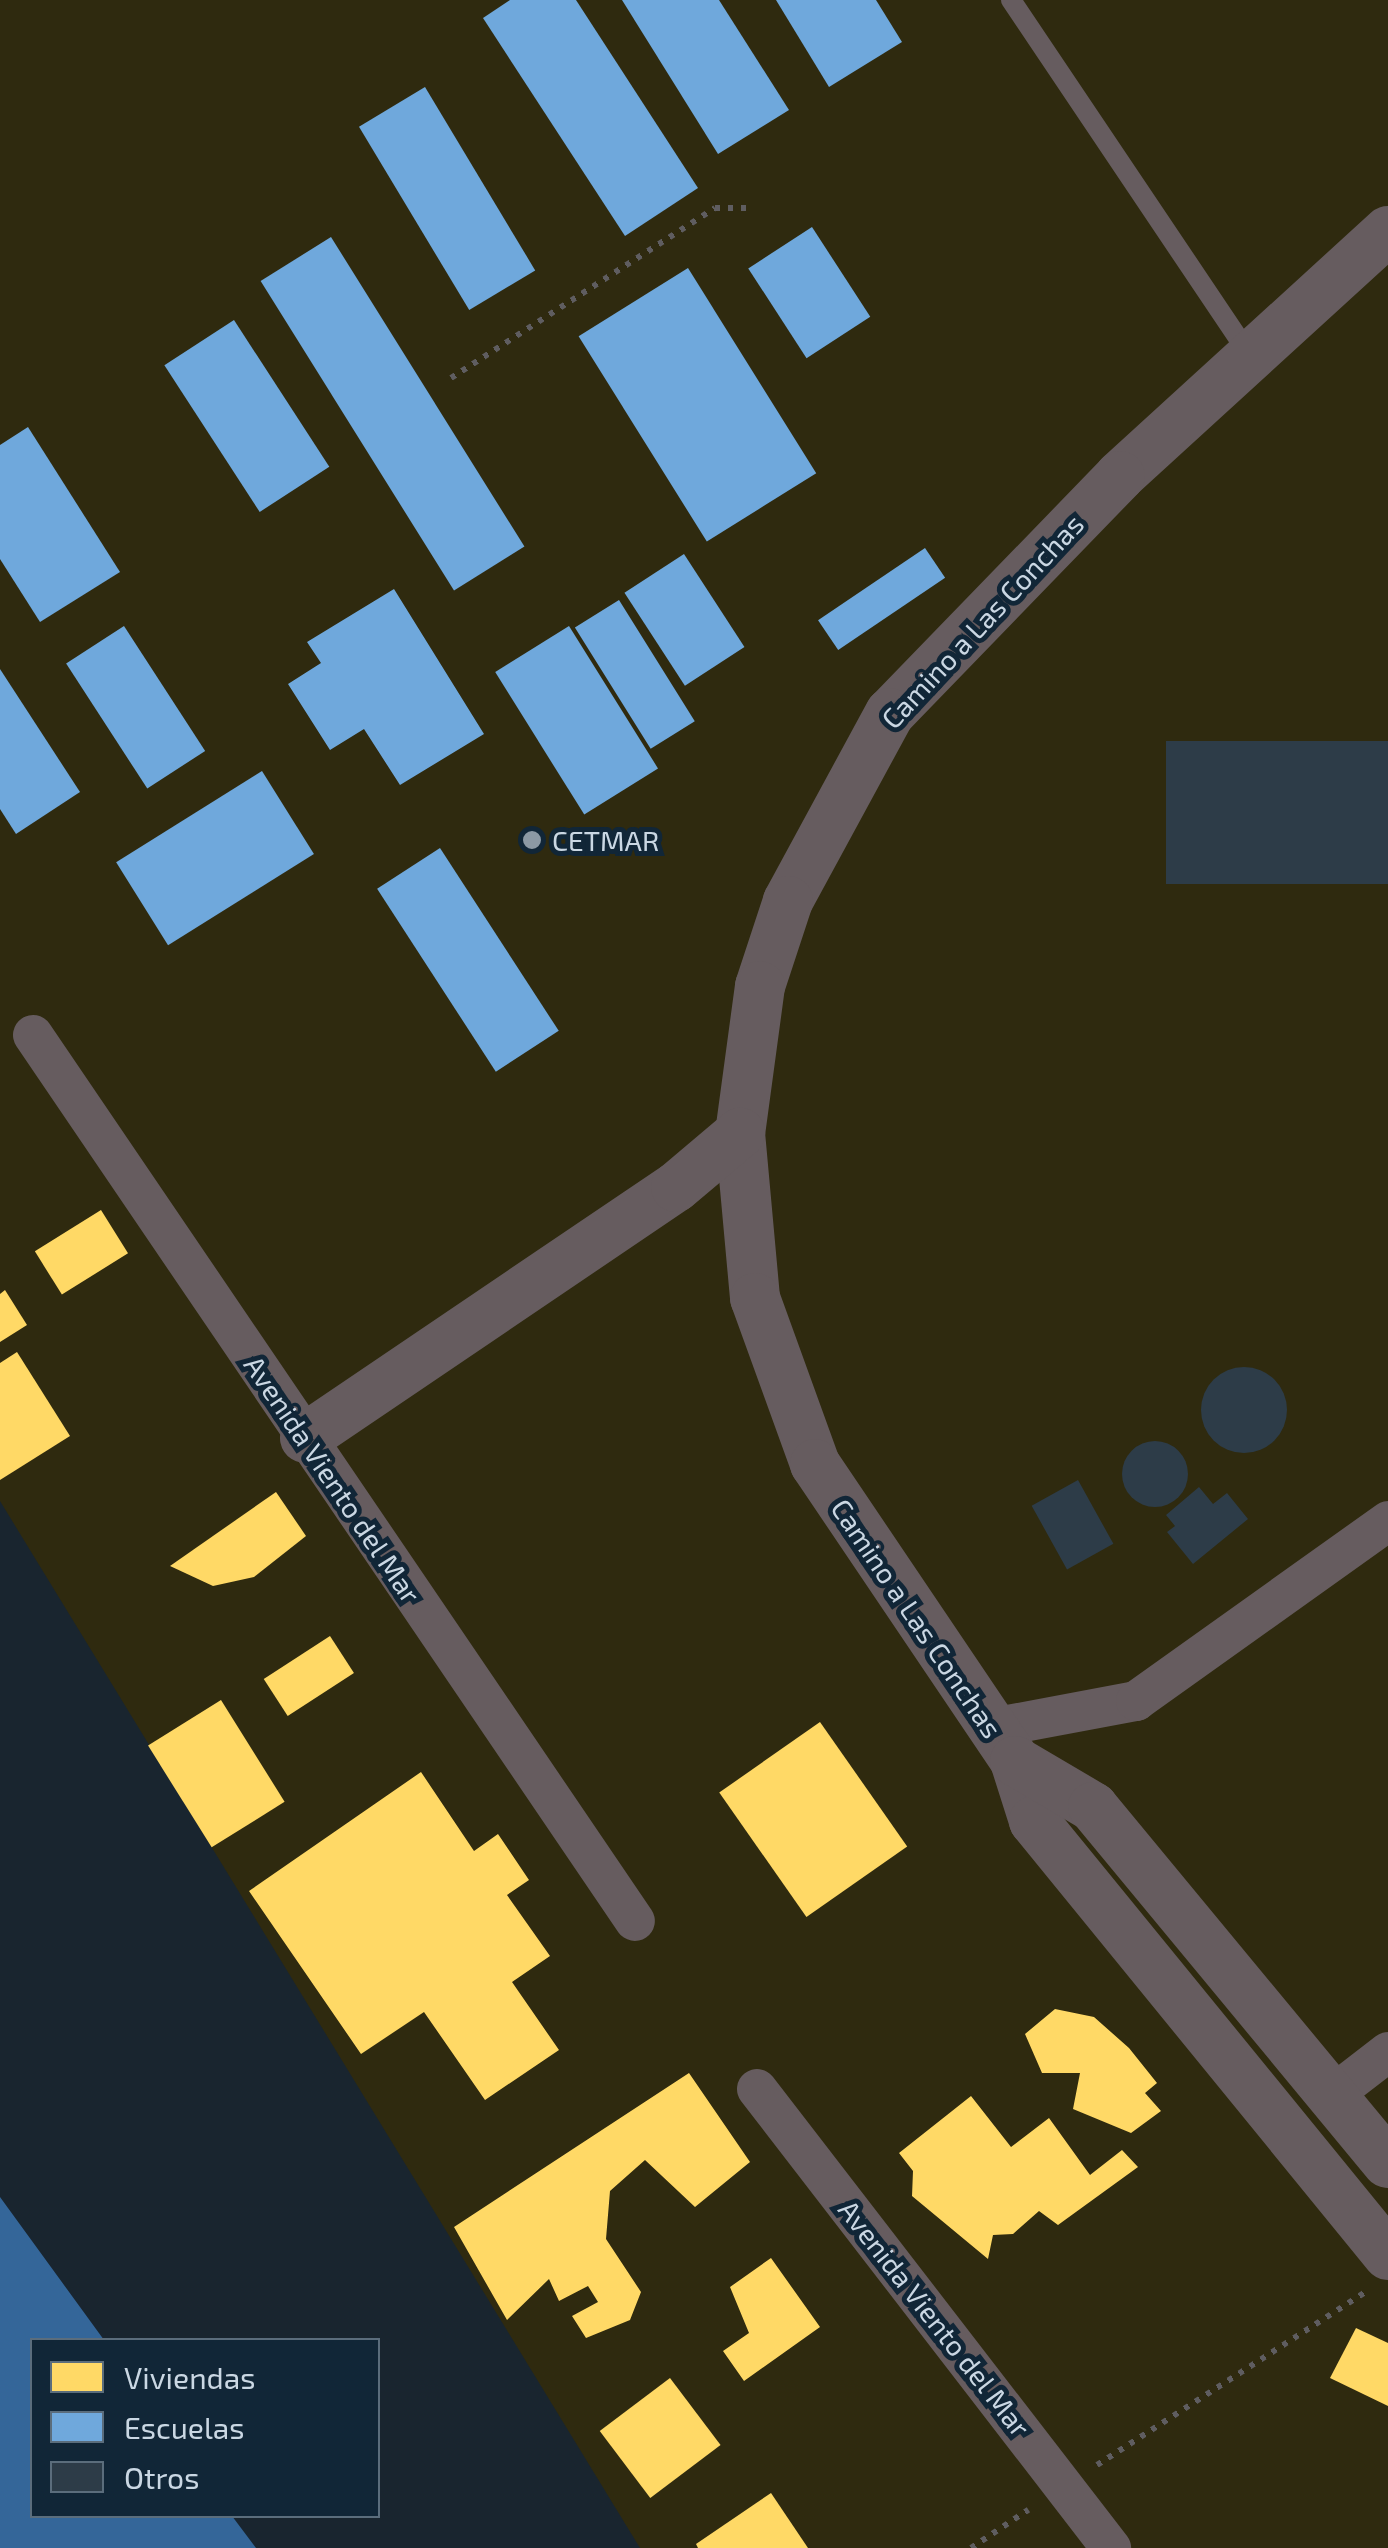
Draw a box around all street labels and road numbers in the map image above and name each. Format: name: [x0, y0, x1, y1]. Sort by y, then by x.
street label: Camino a Las Conchas: [874, 507, 1090, 735]
street label: Avenida Viento del Mar: [237, 1348, 429, 1610]
street label: Camino a Las Conchas: [825, 1492, 1009, 1744]
street label: Avenida Viento del Mar: [832, 2192, 1038, 2444]

